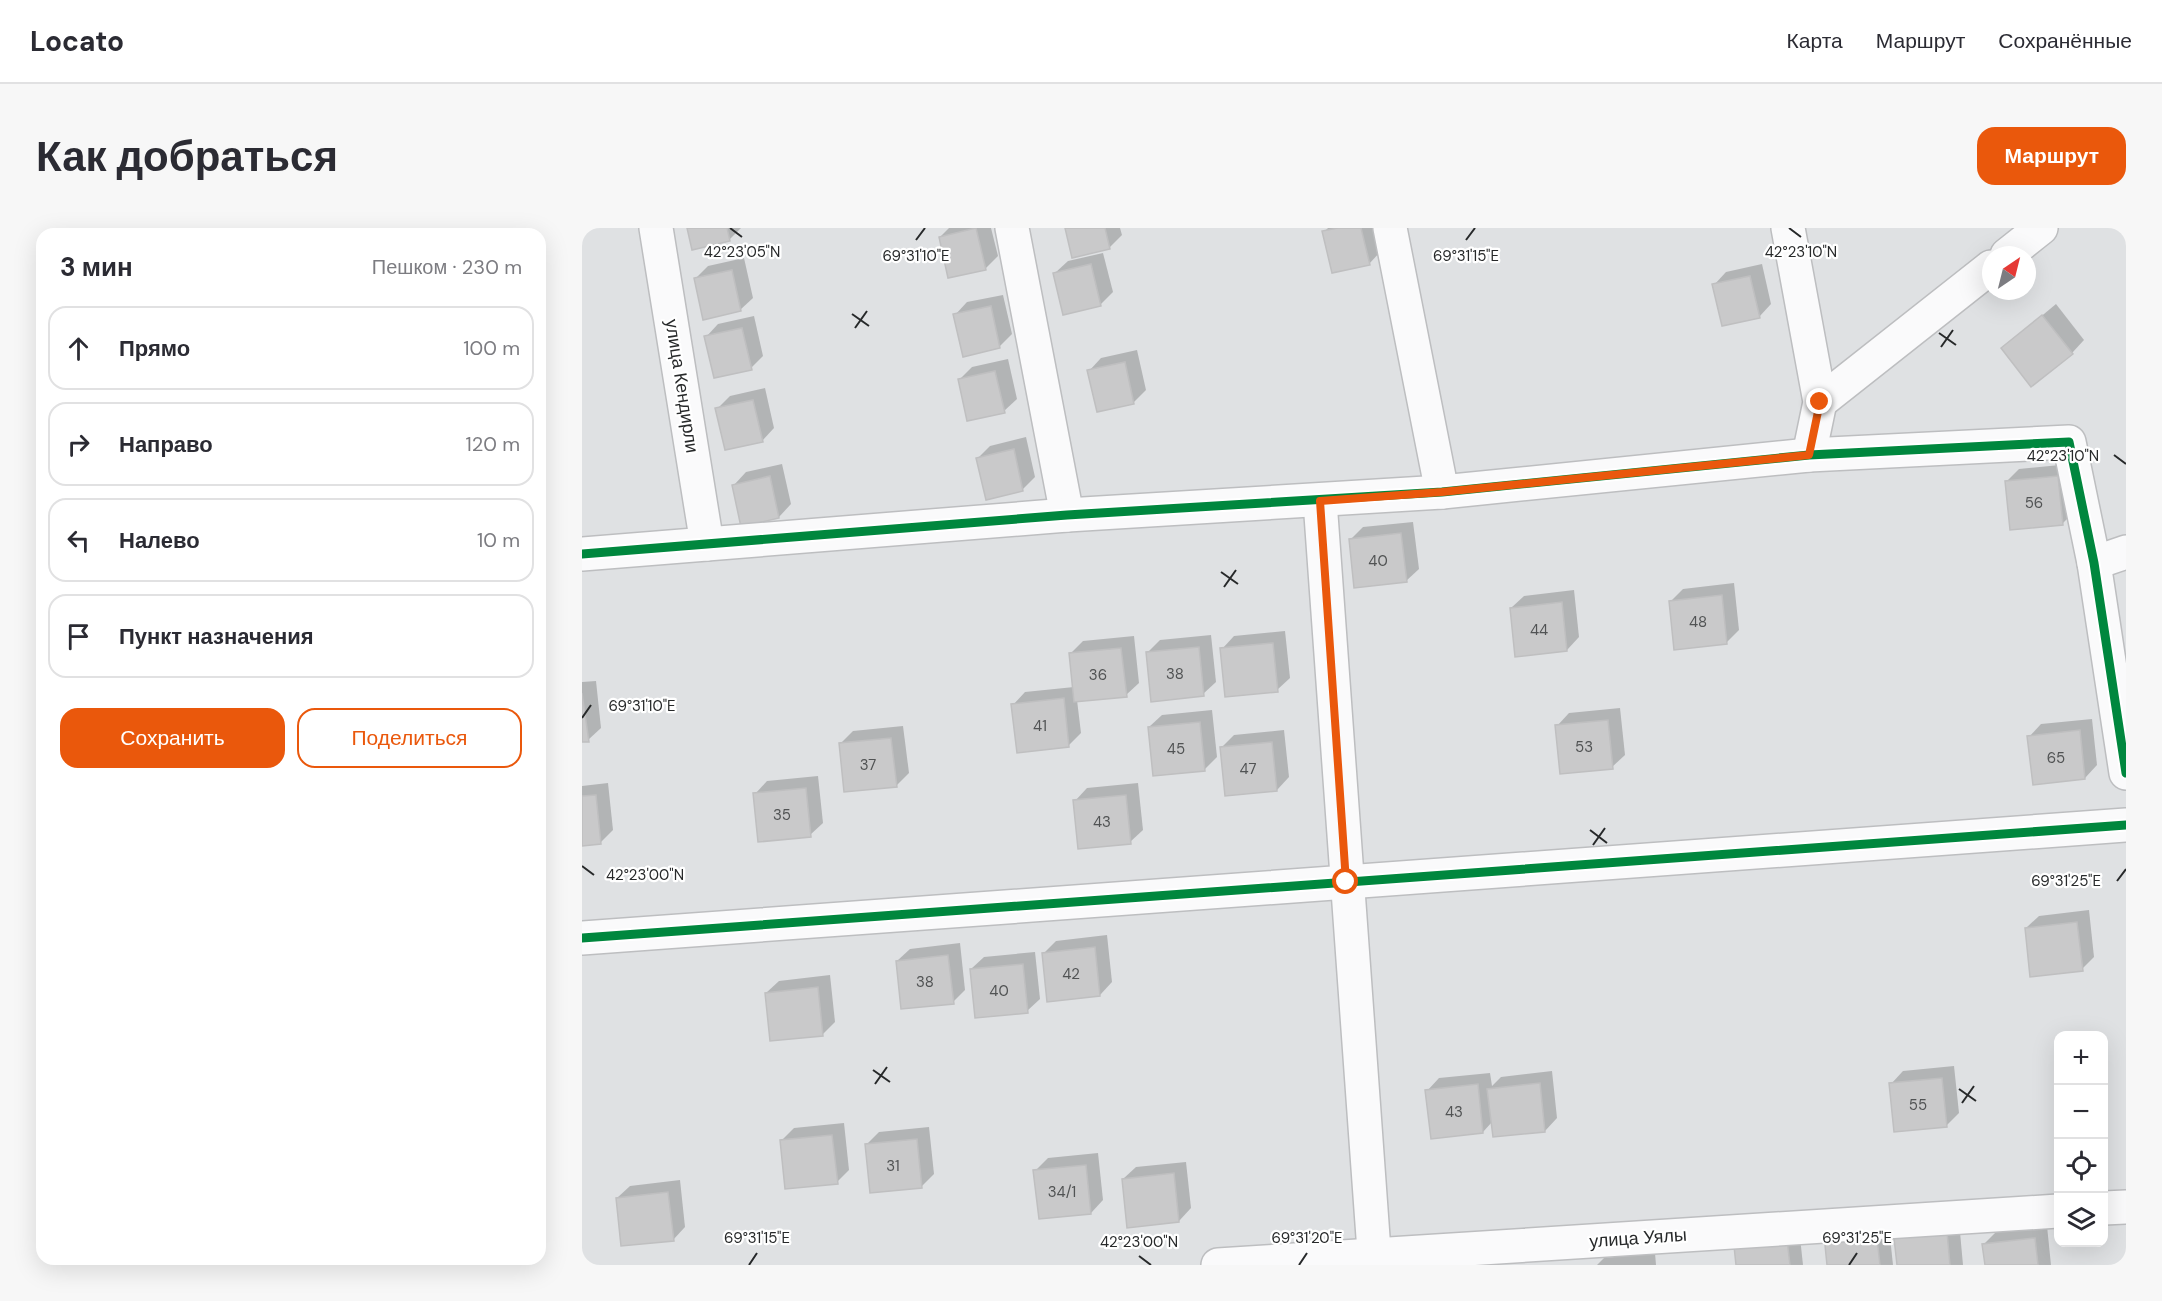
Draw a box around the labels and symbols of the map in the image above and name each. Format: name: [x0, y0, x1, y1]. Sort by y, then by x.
text: 42°23'05"N: [704, 242, 780, 262]
text: 42°23'10"N: [1765, 242, 1837, 262]
text: 69°31'10"E: [882, 246, 950, 266]
text: 69°31'15"E: [1433, 246, 1499, 266]
north arrow: [1982, 246, 2036, 300]
street label: улица Кендирли: [660, 317, 704, 455]
route end: [1806, 388, 1832, 414]
text: 42°23'10"N: [2027, 446, 2099, 466]
house number: 56: [2025, 493, 2043, 513]
house number: 40: [1368, 551, 1388, 571]
house number: 48: [1689, 612, 1707, 632]
house number: 44: [1530, 620, 1548, 640]
house number: 38: [1166, 664, 1184, 684]
house number: 36: [1089, 665, 1107, 685]
text: 69°31'10"E: [608, 696, 676, 716]
house number: 41: [1033, 716, 1047, 736]
house number: 53: [1575, 737, 1593, 757]
house number: 45: [1167, 739, 1185, 759]
house number: 65: [2047, 748, 2065, 768]
house number: 37: [860, 755, 876, 775]
house number: 47: [1239, 759, 1257, 779]
house number: 35: [773, 805, 791, 825]
house number: 43: [1093, 812, 1111, 832]
text: 42°23'00"N: [606, 865, 684, 885]
route start: [1332, 868, 1358, 894]
text: 69°31'25"E: [2031, 871, 2101, 891]
house number: 42: [1062, 964, 1080, 984]
house number: 38: [916, 972, 934, 992]
house number: 40: [989, 981, 1009, 1001]
house number: 55: [1909, 1095, 1927, 1115]
house number: 43: [1445, 1102, 1463, 1122]
house number: 31: [886, 1156, 900, 1176]
house number: 34/1: [1048, 1182, 1076, 1202]
street label: улица Уялы: [1588, 1223, 1688, 1253]
text: 69°31'15"E: [724, 1228, 790, 1248]
text: 69°31'20"E: [1272, 1228, 1342, 1248]
text: 69°31'25"E: [1822, 1228, 1892, 1248]
text: 42°23'00"N: [1100, 1232, 1178, 1252]

